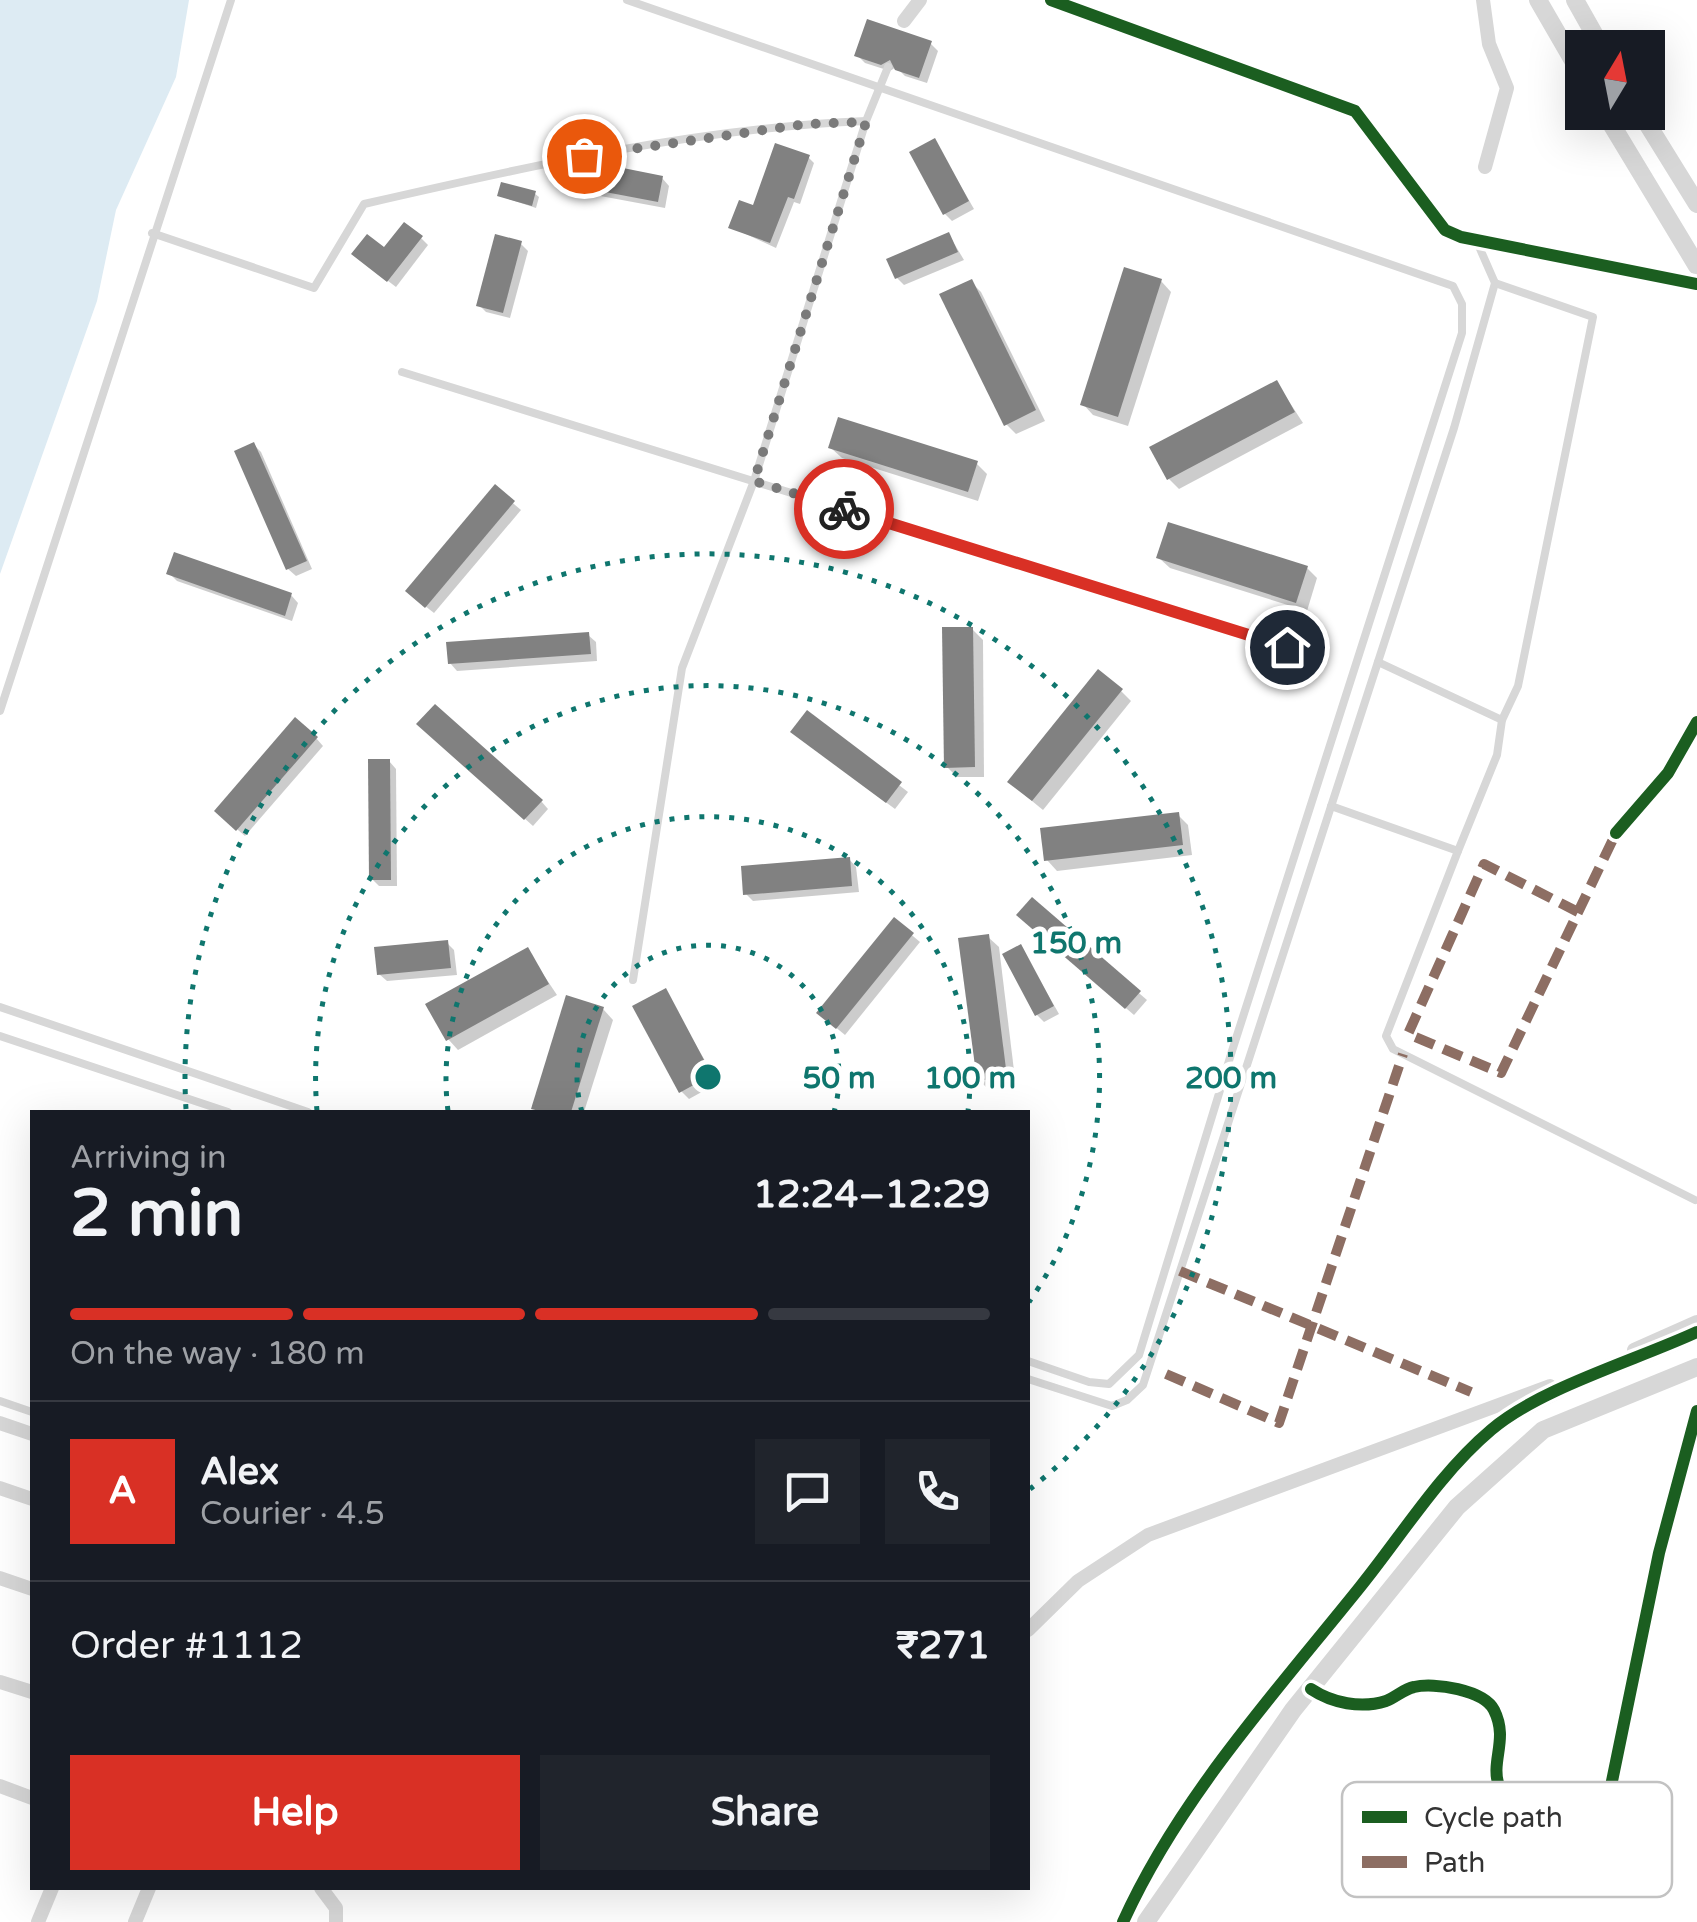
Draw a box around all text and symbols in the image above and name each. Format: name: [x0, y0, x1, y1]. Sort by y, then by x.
north arrow: [1565, 30, 1665, 130]
map controls: [1565, 30, 1665, 130]
pin: [542, 114, 627, 199]
icon: bag: [557, 129, 612, 184]
courier: [794, 459, 894, 559]
icon: bike: [817, 482, 872, 537]
pin: [1245, 605, 1330, 690]
icon: home: [1260, 620, 1315, 675]
text: 150 m: [1030, 925, 1122, 962]
centre of rings: [690, 1059, 726, 1095]
text: 50 m: [802, 1060, 876, 1097]
text: 100 m: [924, 1060, 1016, 1097]
text: 200 m: [1185, 1060, 1277, 1097]
text: Arriving in: [70, 1139, 227, 1177]
text: 12:24–12:29: [753, 1172, 990, 1218]
text: 2 min: [70, 1175, 243, 1254]
text: On the way · 180 m: [70, 1335, 365, 1373]
button: chat: [755, 1439, 860, 1544]
button: phone: [885, 1439, 990, 1544]
text: Alex: [200, 1449, 279, 1495]
text: A: [108, 1468, 137, 1514]
text: Courier · 4.5: [200, 1495, 385, 1533]
text: Order #1112: [70, 1623, 303, 1669]
text: ₹271: [896, 1623, 990, 1669]
button: Help: [70, 1755, 520, 1870]
button: Share: [540, 1755, 990, 1870]
legend: [1342, 1782, 1672, 1897]
text: Cycle path: [1424, 1801, 1563, 1835]
text: Path: [1424, 1846, 1485, 1880]

